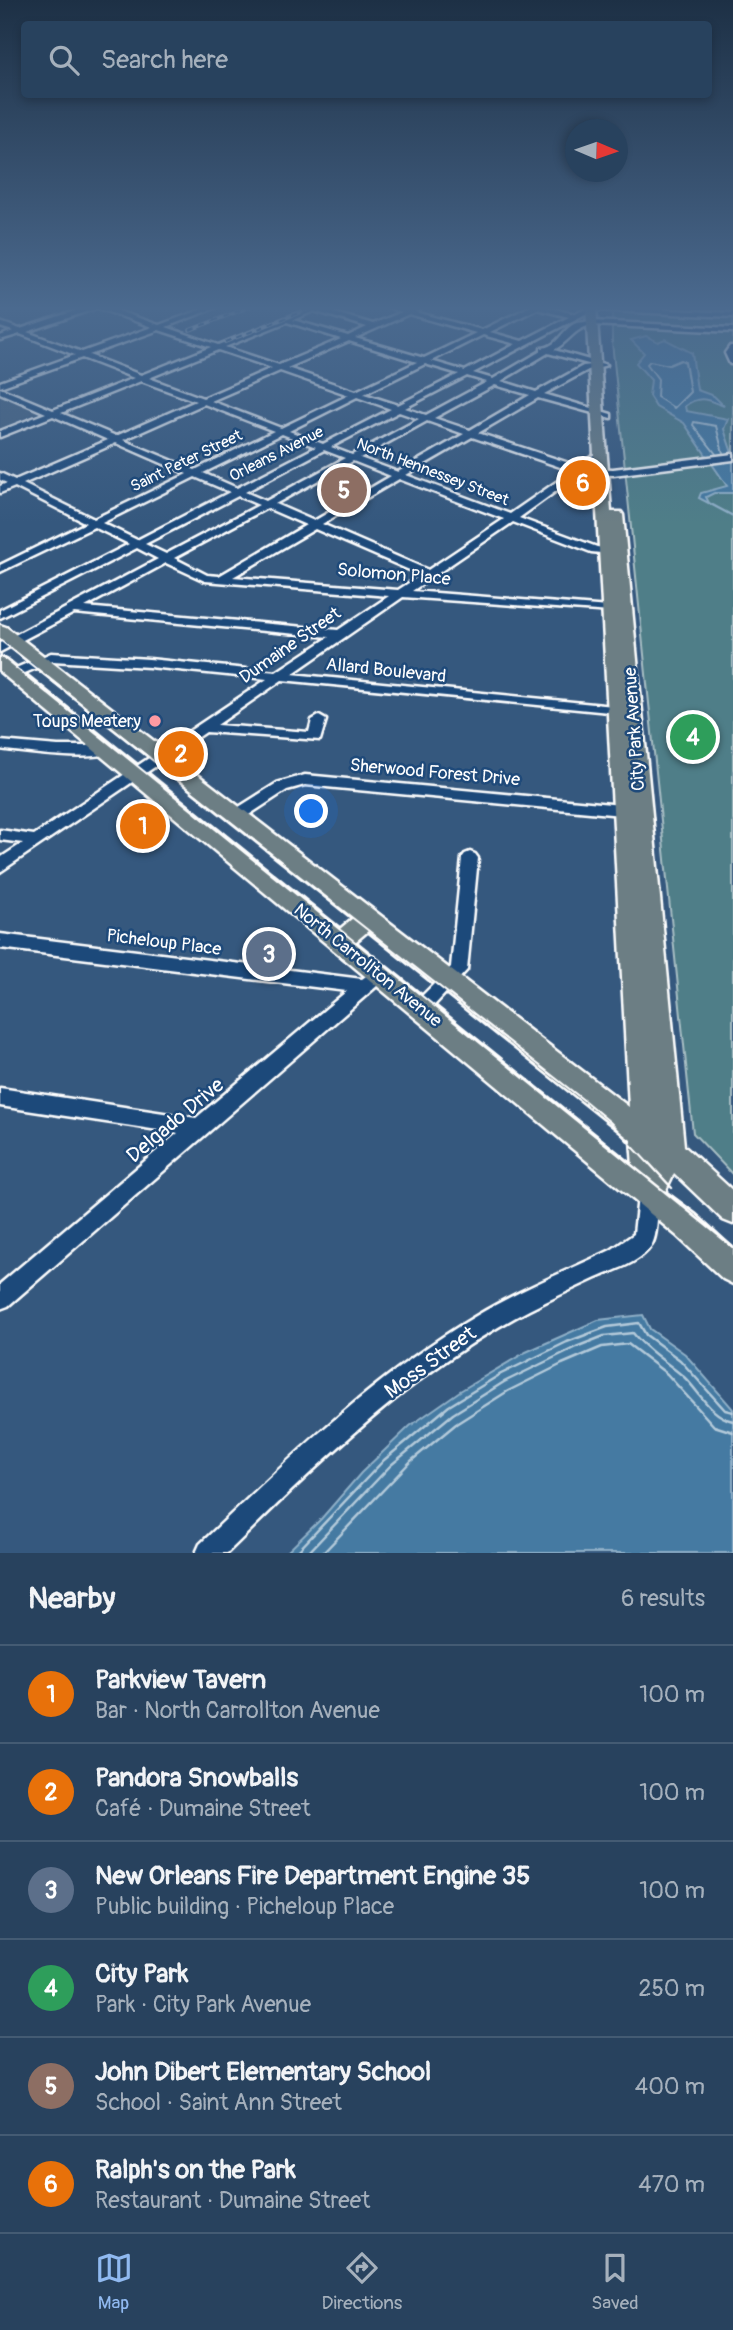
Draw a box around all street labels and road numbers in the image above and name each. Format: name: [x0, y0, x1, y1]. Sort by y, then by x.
street label: Orleans Avenue: [226, 422, 327, 486]
street label: Saint Peter Street: [127, 425, 246, 497]
street label: North Hennessey Street: [354, 434, 512, 510]
street label: Solomon Place: [336, 558, 452, 591]
street label: Dumaine Street: [235, 602, 346, 689]
street label: Allard Boulevard: [325, 653, 447, 688]
street label: City Park Avenue: [619, 666, 650, 792]
street label: Sherwood Forest Drive: [349, 754, 521, 791]
street label: North Carrollton Avenue: [289, 898, 447, 1032]
street label: Picheloup Place: [105, 924, 223, 961]
street label: Delgado Drive: [121, 1071, 230, 1169]
street label: Moss Street: [379, 1320, 482, 1405]

